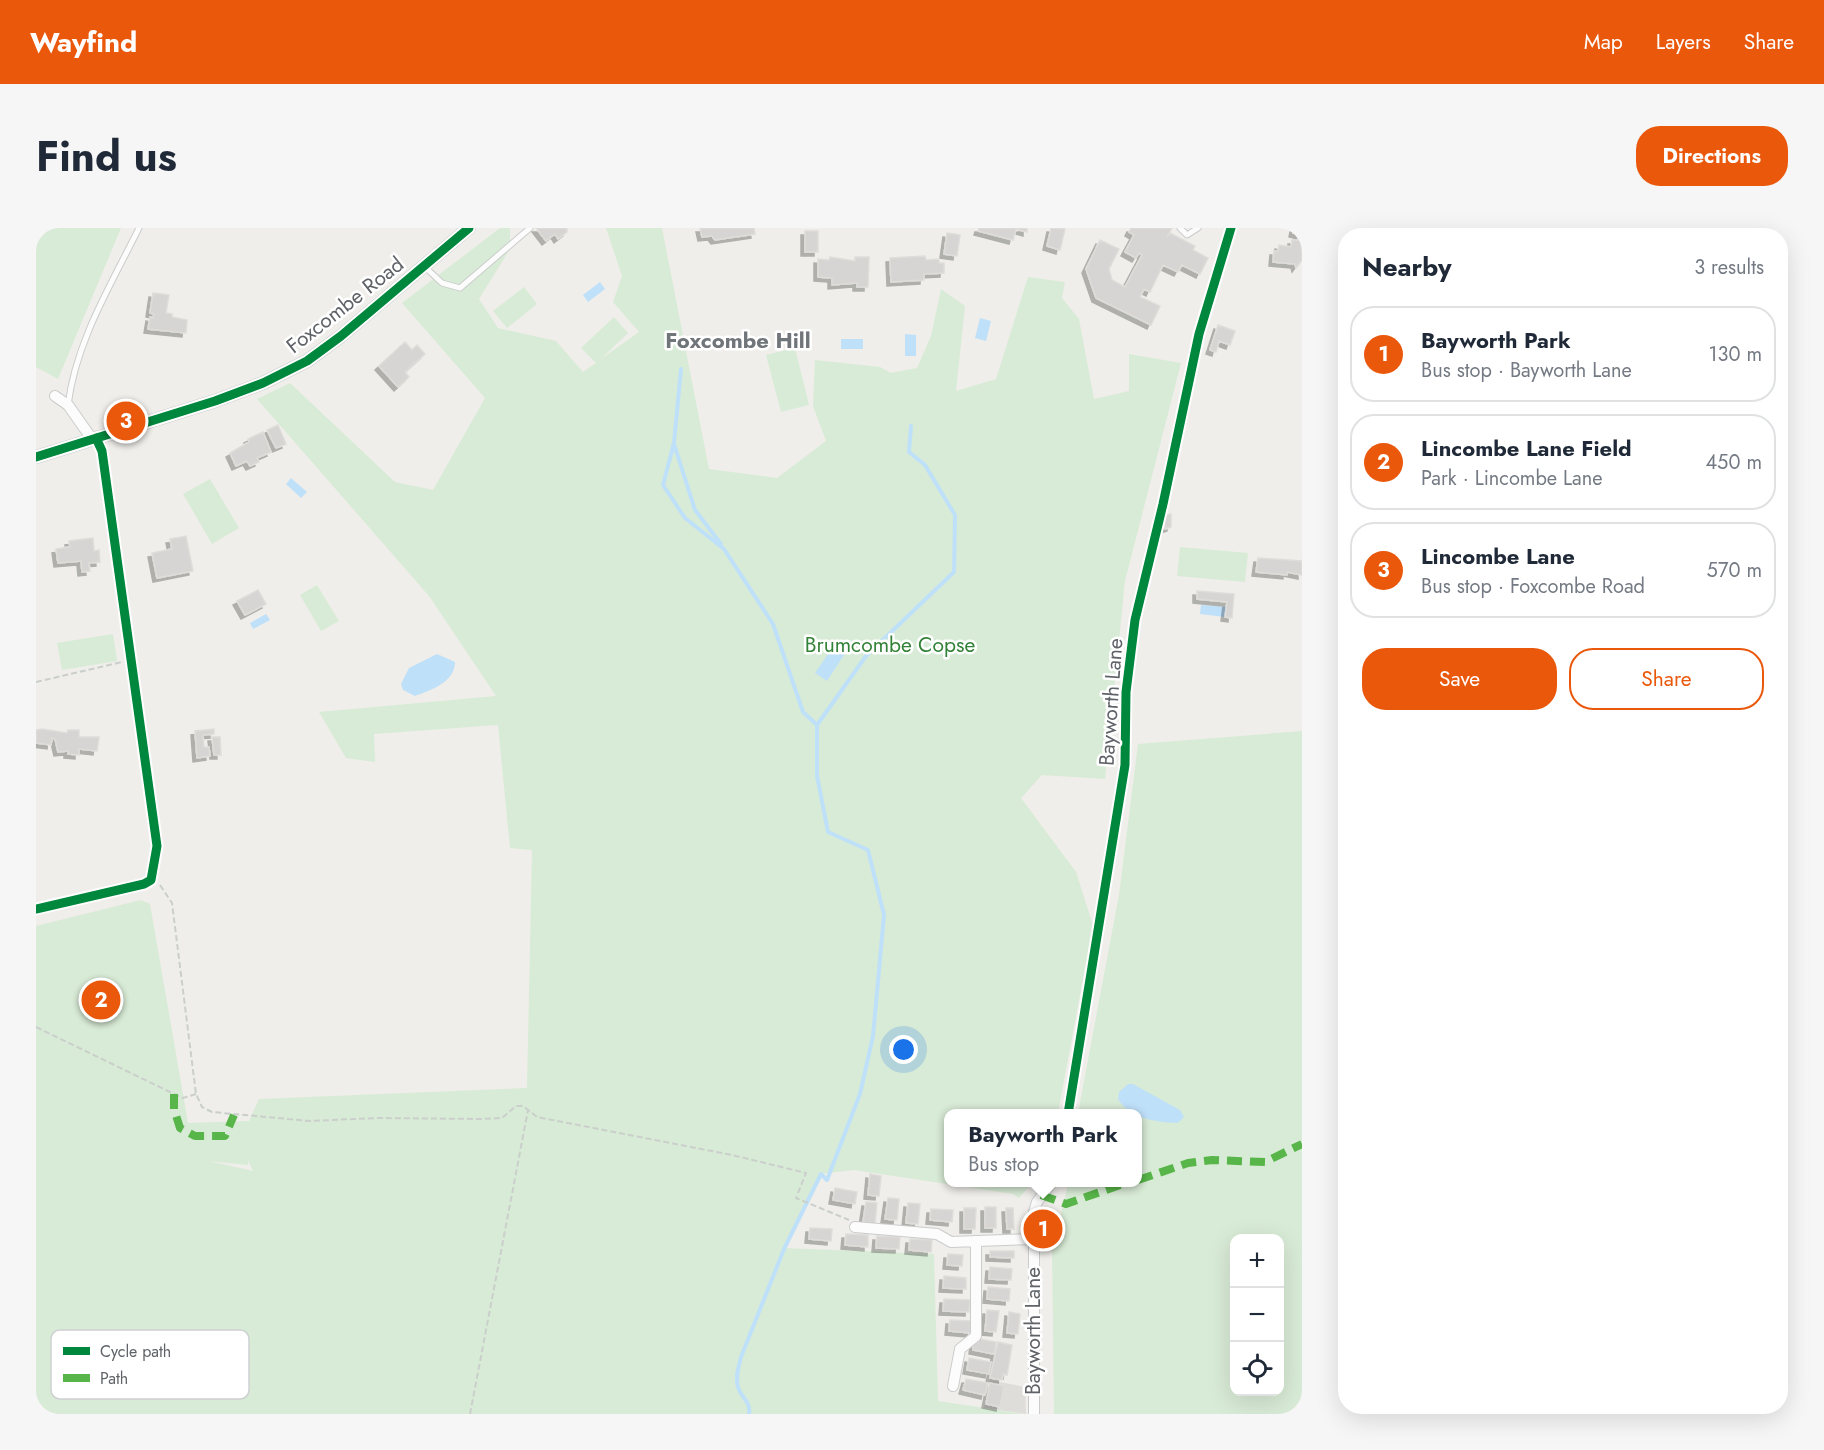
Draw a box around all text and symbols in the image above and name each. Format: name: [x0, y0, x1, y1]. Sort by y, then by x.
text: Wayfind: [30, 22, 137, 63]
text: Map: [1584, 27, 1623, 57]
text: Layers: [1656, 27, 1711, 57]
text: Share: [1744, 27, 1794, 57]
text: Find us: [36, 126, 177, 187]
button: Directions: [1636, 126, 1788, 186]
text: Nearby: [1362, 248, 1451, 286]
street label: Foxcombe Road: [280, 250, 410, 360]
text: 3 results: [1694, 253, 1764, 282]
district label: Foxcombe Hill: [665, 324, 811, 356]
text: Bayworth Park: [1421, 324, 1571, 356]
text: 1: [1378, 340, 1389, 369]
text: 130 m: [1708, 340, 1762, 369]
text: Bus stop · Bayworth Lane: [1421, 356, 1632, 385]
pin: 3: [106, 398, 146, 444]
text: Lincombe Lane Field: [1421, 432, 1632, 464]
text: 2: [1377, 448, 1390, 477]
text: 450 m: [1705, 448, 1762, 477]
text: Park · Lincombe Lane: [1421, 464, 1603, 493]
text: Lincombe Lane: [1421, 540, 1575, 572]
text: 3: [1377, 556, 1390, 585]
text: 570 m: [1707, 556, 1762, 585]
text: Bus stop · Foxcombe Road: [1421, 572, 1645, 601]
park label: Brumcombe Copse: [805, 630, 975, 660]
street label: Bayworth Lane: [1092, 637, 1130, 767]
button: Save: [1362, 648, 1557, 710]
button: Share: [1569, 648, 1764, 710]
pin: 2: [82, 978, 120, 1022]
your location: [889, 1035, 918, 1064]
popup: [944, 1109, 1142, 1187]
text: Bayworth Park: [968, 1118, 1118, 1150]
text: Bus stop: [968, 1150, 1039, 1179]
pin: 1: [1024, 1206, 1062, 1252]
map controls: [1230, 1234, 1284, 1396]
button: +: [1230, 1234, 1284, 1288]
street label: Bayworth Lane: [1018, 1267, 1048, 1395]
button: −: [1230, 1288, 1284, 1342]
legend: [51, 1330, 249, 1399]
text: Cycle path: [100, 1340, 171, 1363]
button: locate: [1230, 1342, 1284, 1396]
text: Path: [100, 1367, 128, 1390]

